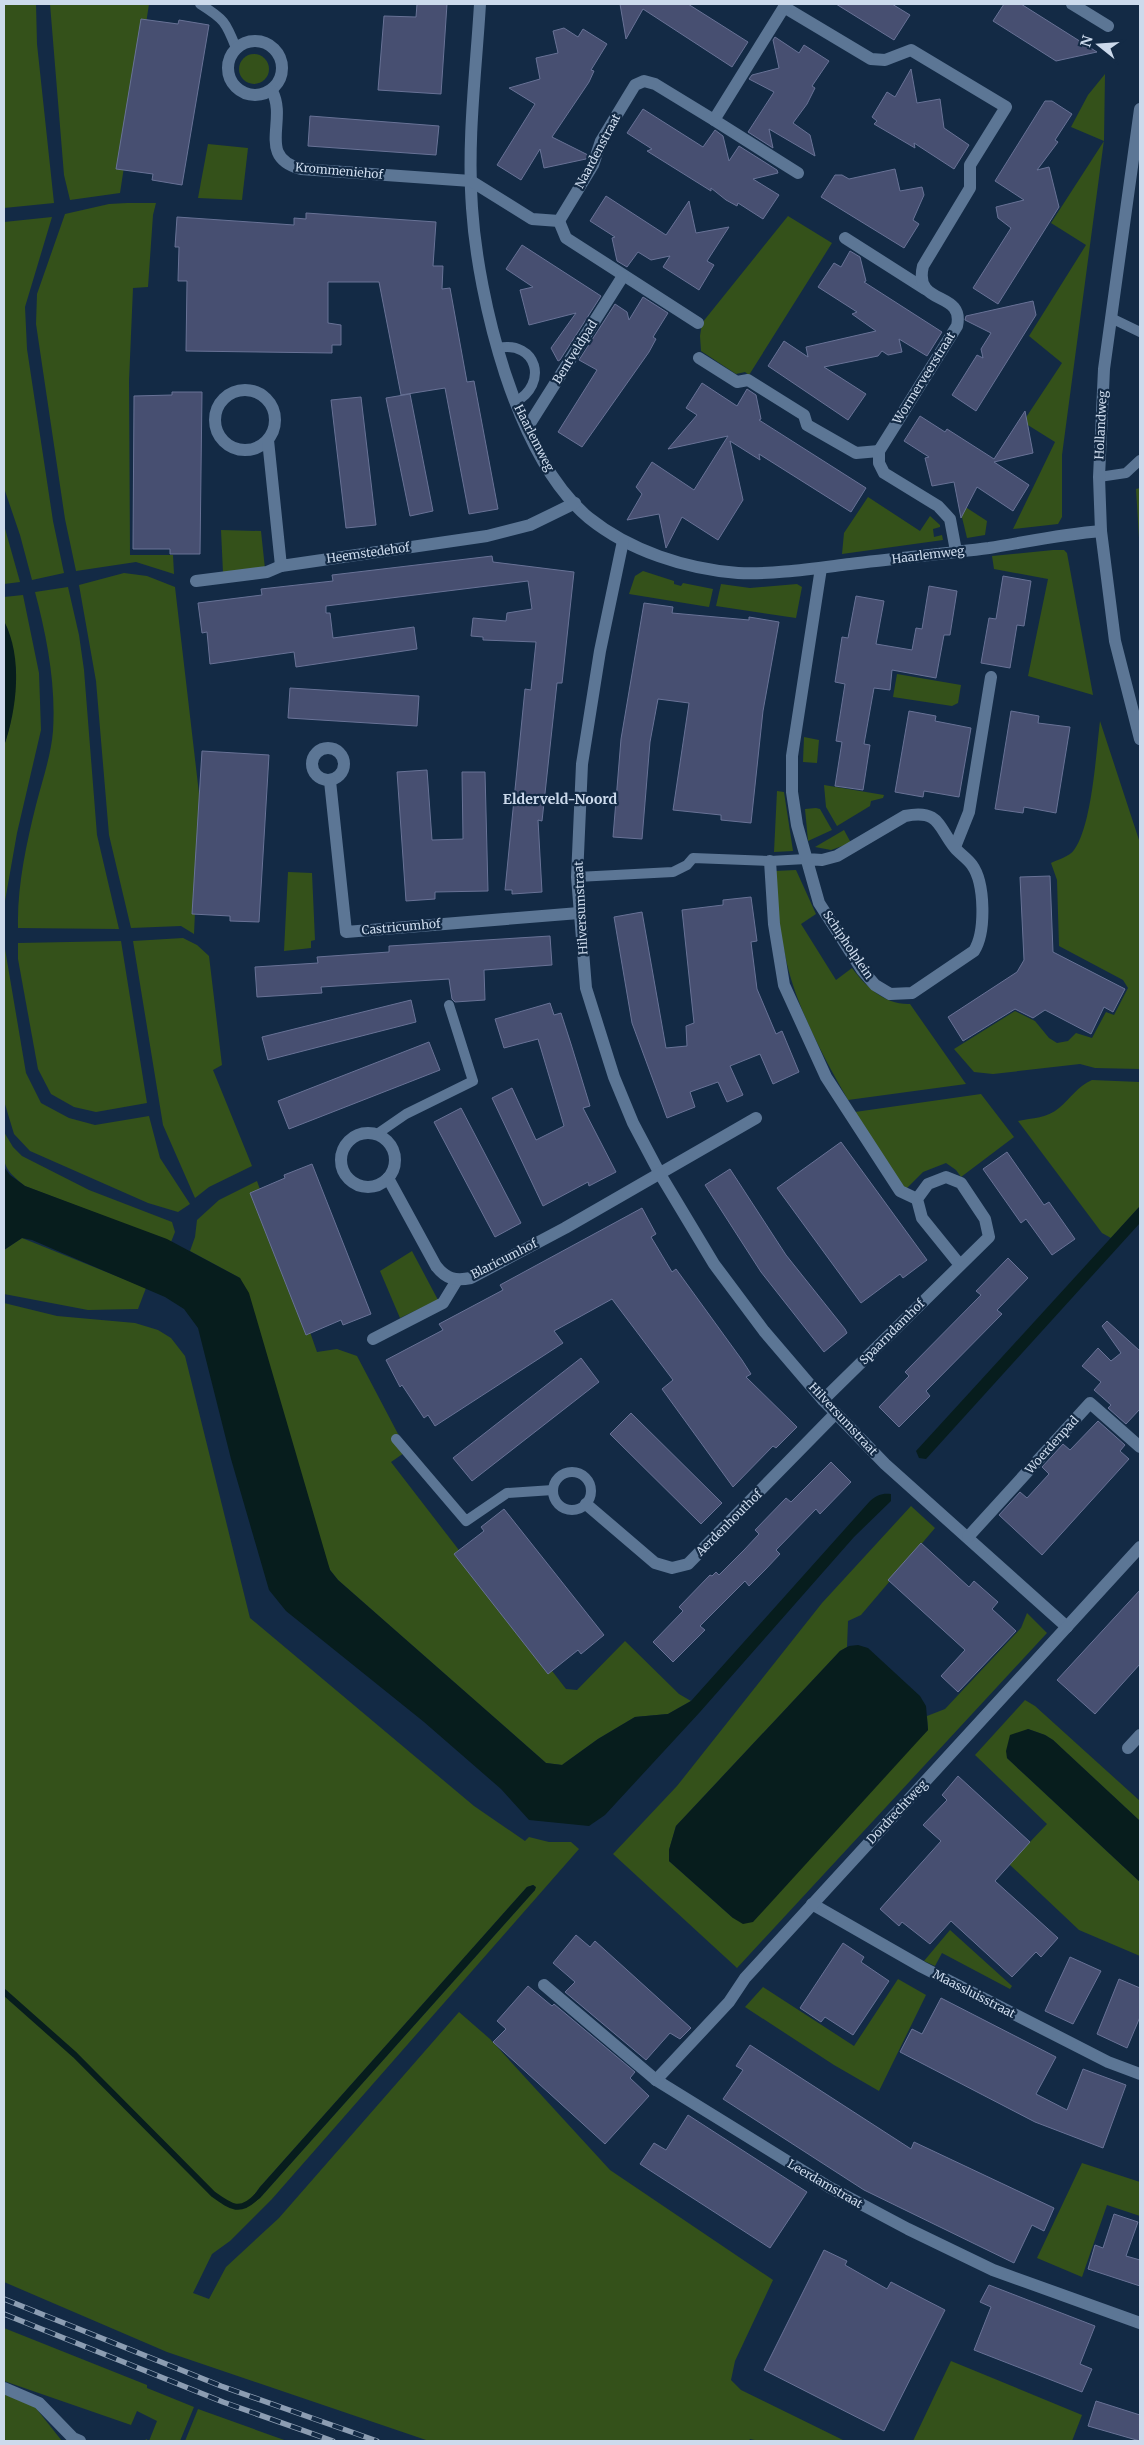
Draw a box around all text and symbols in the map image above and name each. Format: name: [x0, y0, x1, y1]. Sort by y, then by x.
north arrow: [1074, 20, 1124, 70]
text: N: [1076, 33, 1097, 49]
street label: Naardenstraat: [572, 111, 624, 191]
street label: Krommeniehof: [295, 159, 384, 182]
street label: Bentveldpad: [549, 317, 600, 386]
street label: Wormerveerstraat: [889, 329, 958, 427]
street label: Hollandweg: [1091, 389, 1110, 460]
street label: Haarlemweg: [511, 402, 558, 474]
street label: Heemstedehof: [325, 539, 411, 566]
street label: Haarlemweg: [891, 543, 966, 566]
district label: Elderveld-Noord: [503, 790, 618, 808]
street label: Hilversumstraat: [571, 860, 590, 955]
street label: Schipholplein: [820, 908, 877, 982]
street label: Castricumhof: [361, 916, 441, 937]
street label: Blaricumhof: [468, 1235, 540, 1282]
street label: Spaarndamhof: [856, 1296, 928, 1367]
street label: Hilversumstraat: [806, 1379, 881, 1458]
street label: Woerdenpad: [1021, 1413, 1081, 1477]
street label: Aerdenhouthof: [692, 1486, 765, 1560]
street label: Dordrechtweg: [863, 1776, 931, 1847]
street label: Maassluisstraat: [930, 1966, 1018, 2021]
street label: Leerdamstraat: [785, 2156, 866, 2211]

